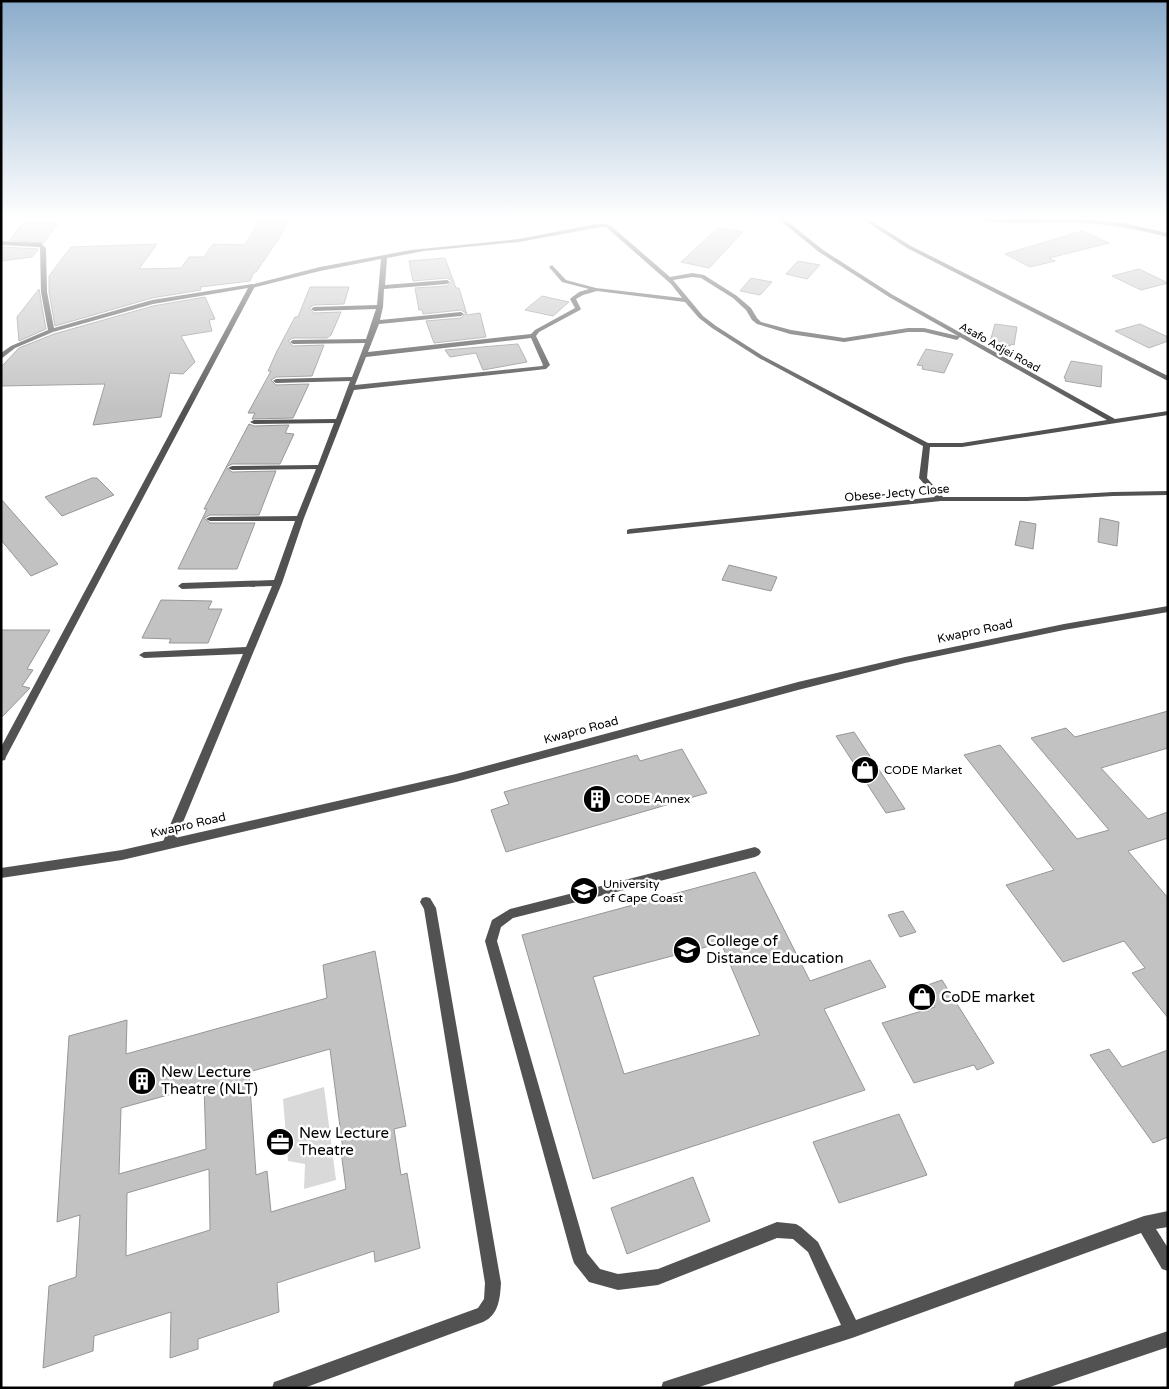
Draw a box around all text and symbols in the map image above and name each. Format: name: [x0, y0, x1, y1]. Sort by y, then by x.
street label: Asafo Adjei Road: [957, 320, 1042, 375]
street label: Obese-Jecty Close: [844, 481, 950, 505]
street label: Kwapro Road: [936, 616, 1014, 646]
street label: Kwapro Road: [542, 713, 620, 747]
shop icon: CODE Market: [850, 755, 880, 785]
place label: CODE Market: [884, 763, 963, 777]
building icon: CODE Annex: [582, 784, 612, 814]
place label: CODE Annex: [616, 792, 690, 806]
street label: Kwapro Road: [149, 810, 227, 840]
school or university icon: University of Cape Coast: [569, 876, 599, 906]
place label: University of Cape Coast: [603, 877, 683, 905]
place label: College of Distance Education: [706, 932, 844, 967]
school or university icon: College of Distance Education: [672, 935, 702, 965]
shop icon: CoDE market: [907, 982, 937, 1012]
place label: CoDE market: [941, 988, 1035, 1006]
place label: New Lecture Theatre (NLT): [161, 1063, 258, 1098]
building icon: New Lecture Theatre (NLT): [127, 1066, 157, 1096]
place label: New Lecture Theatre: [299, 1124, 389, 1159]
office icon: New Lecture Theatre: [265, 1127, 295, 1157]

